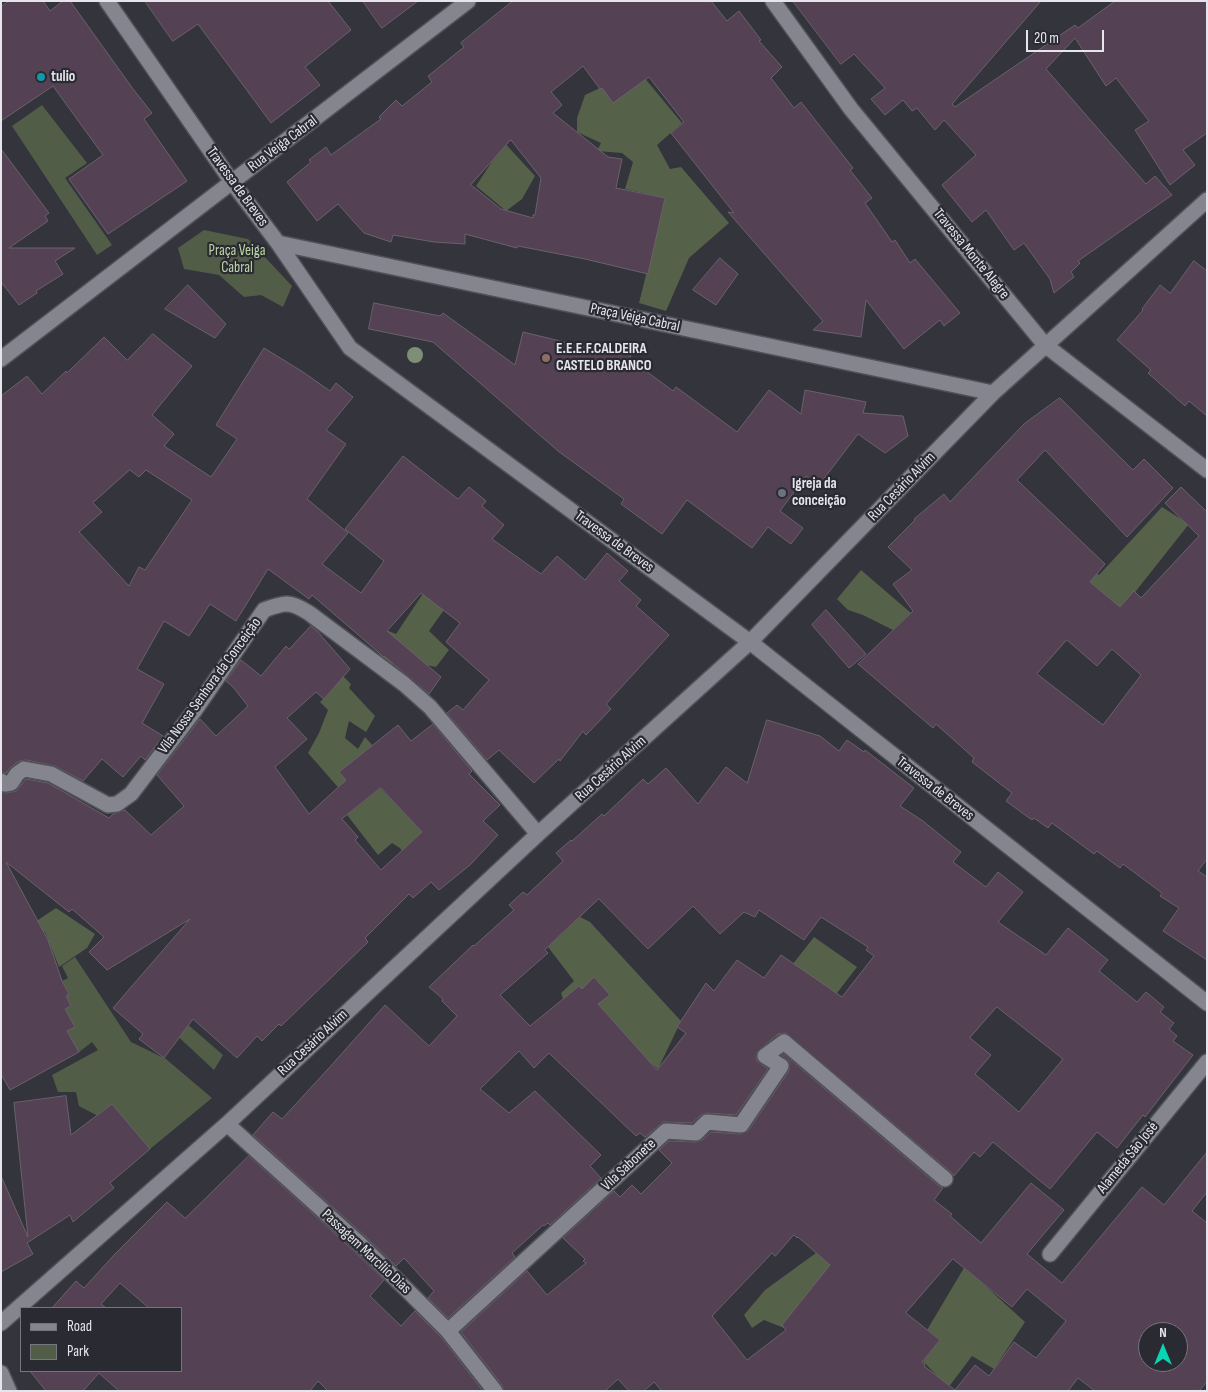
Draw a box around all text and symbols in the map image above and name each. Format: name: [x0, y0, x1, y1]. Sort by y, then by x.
scale bar: [1028, 20, 1106, 52]
text: 20 m: [1034, 29, 1059, 48]
place label: tulio: [51, 68, 75, 86]
marker: tulio: [35, 71, 47, 83]
street label: Rua Veiga Cabral: [245, 112, 321, 176]
street label: Travessa de Breves: [202, 144, 272, 230]
street label: Travessa Monte Alegre: [929, 205, 1013, 303]
park label: Praça Veiga Cabral: [209, 242, 265, 277]
street label: Praça Veiga Cabral: [589, 300, 681, 336]
place label: E.E.E.F.CALDEIRA CASTELO BRANCO: [556, 340, 651, 375]
marker: E.E.E.F.CALDEIRA CASTELO BRANCO: [540, 352, 552, 364]
street label: Rua Cesário Alvim: [865, 449, 939, 525]
place label: Igreja da conceição: [792, 475, 846, 510]
marker: Igreja da conceição: [776, 487, 788, 499]
street label: Travessa de Breves: [571, 507, 657, 577]
street label: Vila Nossa Senhora da Conceição: [155, 615, 265, 757]
street label: Rua Cesário Alvim: [572, 733, 650, 805]
street label: Travessa de Breves: [893, 753, 977, 825]
street label: Rua Cesário Alvim: [274, 1006, 352, 1080]
street label: Alameda São José: [1094, 1119, 1162, 1197]
street label: Vila Sabonete: [598, 1135, 660, 1195]
street label: Passagem Marcílio Dias: [318, 1206, 414, 1298]
legend: [20, 1307, 182, 1372]
text: Road: [67, 1317, 92, 1336]
north arrow: [1138, 1322, 1188, 1372]
text: N: [1159, 1324, 1167, 1341]
text: Park: [67, 1342, 89, 1361]

